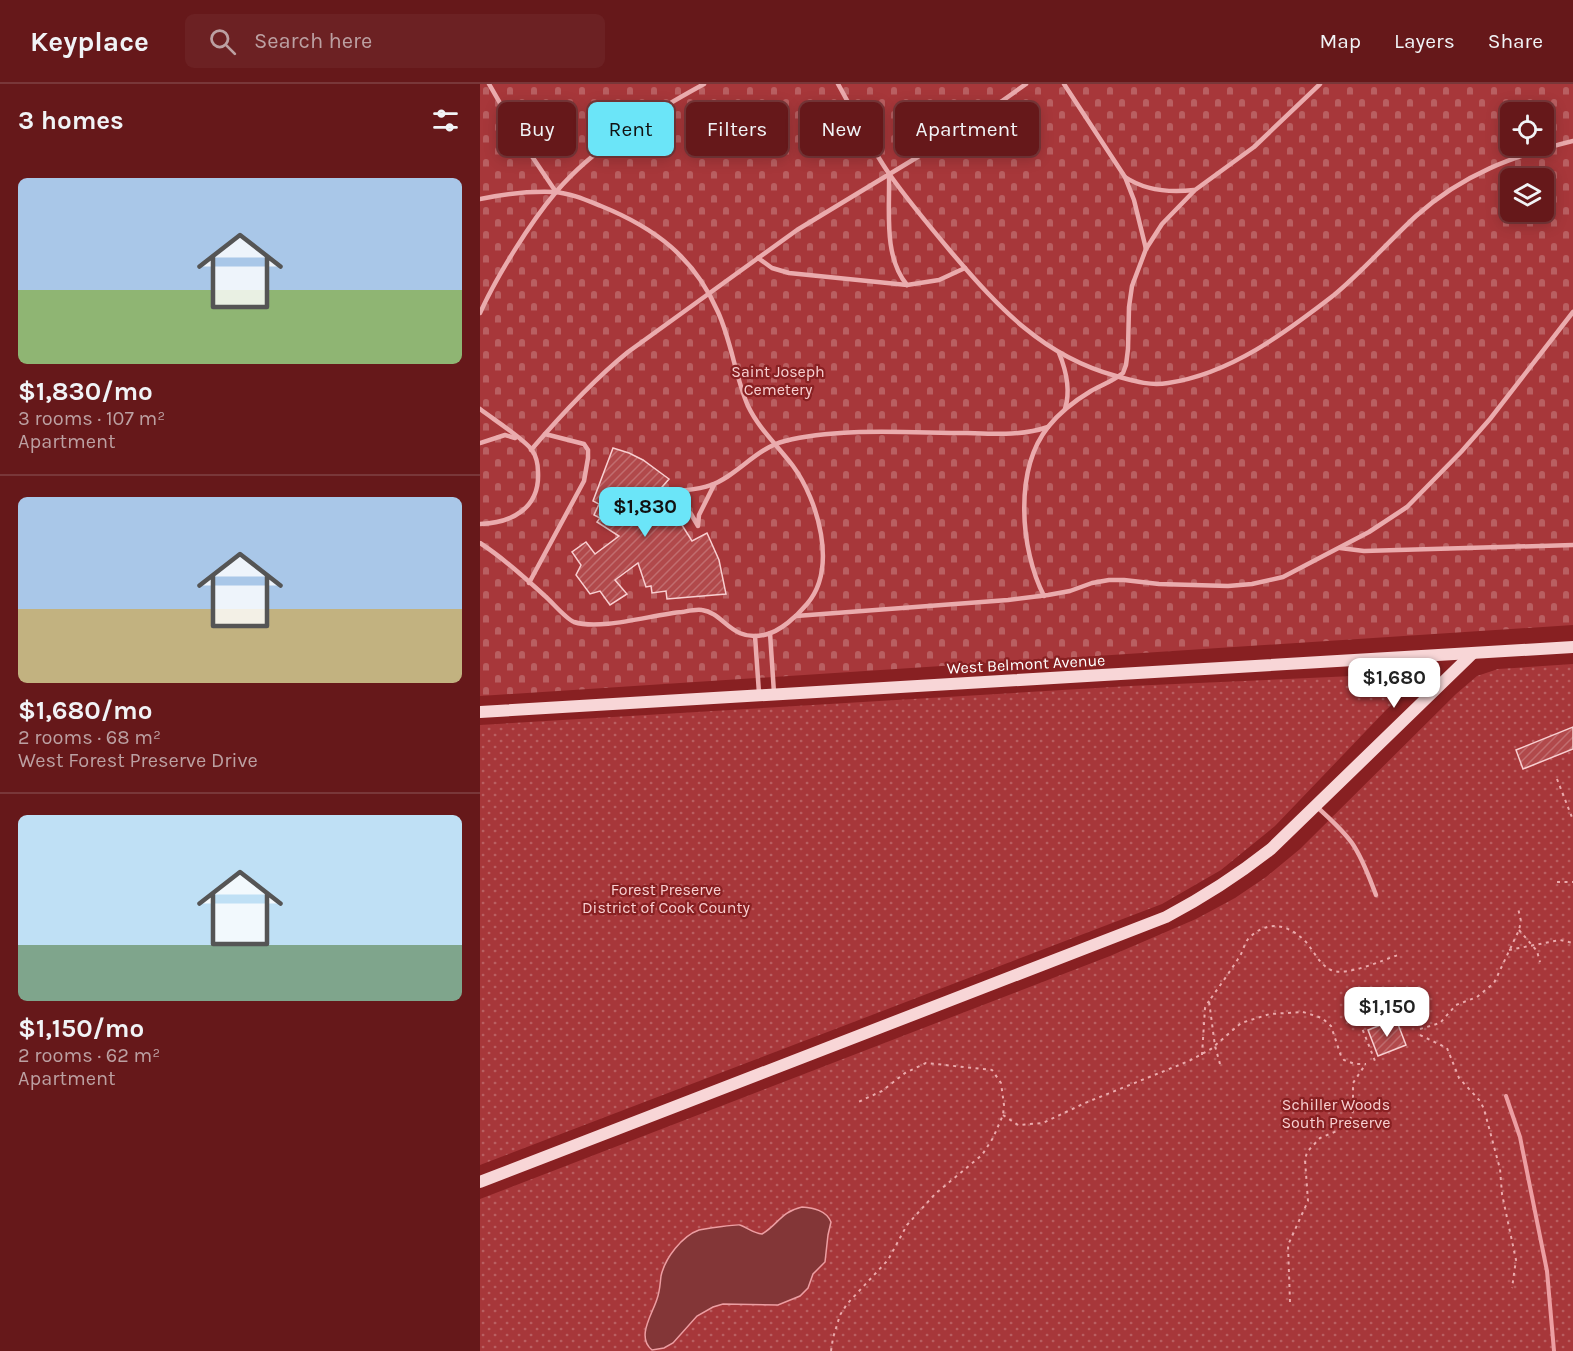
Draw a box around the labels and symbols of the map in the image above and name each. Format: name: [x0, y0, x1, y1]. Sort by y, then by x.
park label: Saint Joseph Cemetery: [731, 362, 825, 399]
pin: $1,830: [596, 487, 694, 538]
street label: West Belmont Avenue: [946, 650, 1106, 678]
pin: $1,680: [1345, 658, 1443, 709]
park label: Forest Preserve District of Cook County: [582, 880, 750, 917]
pin: $1,150: [1338, 987, 1436, 1038]
park label: Schiller Woods South Preserve: [1281, 1095, 1391, 1132]

